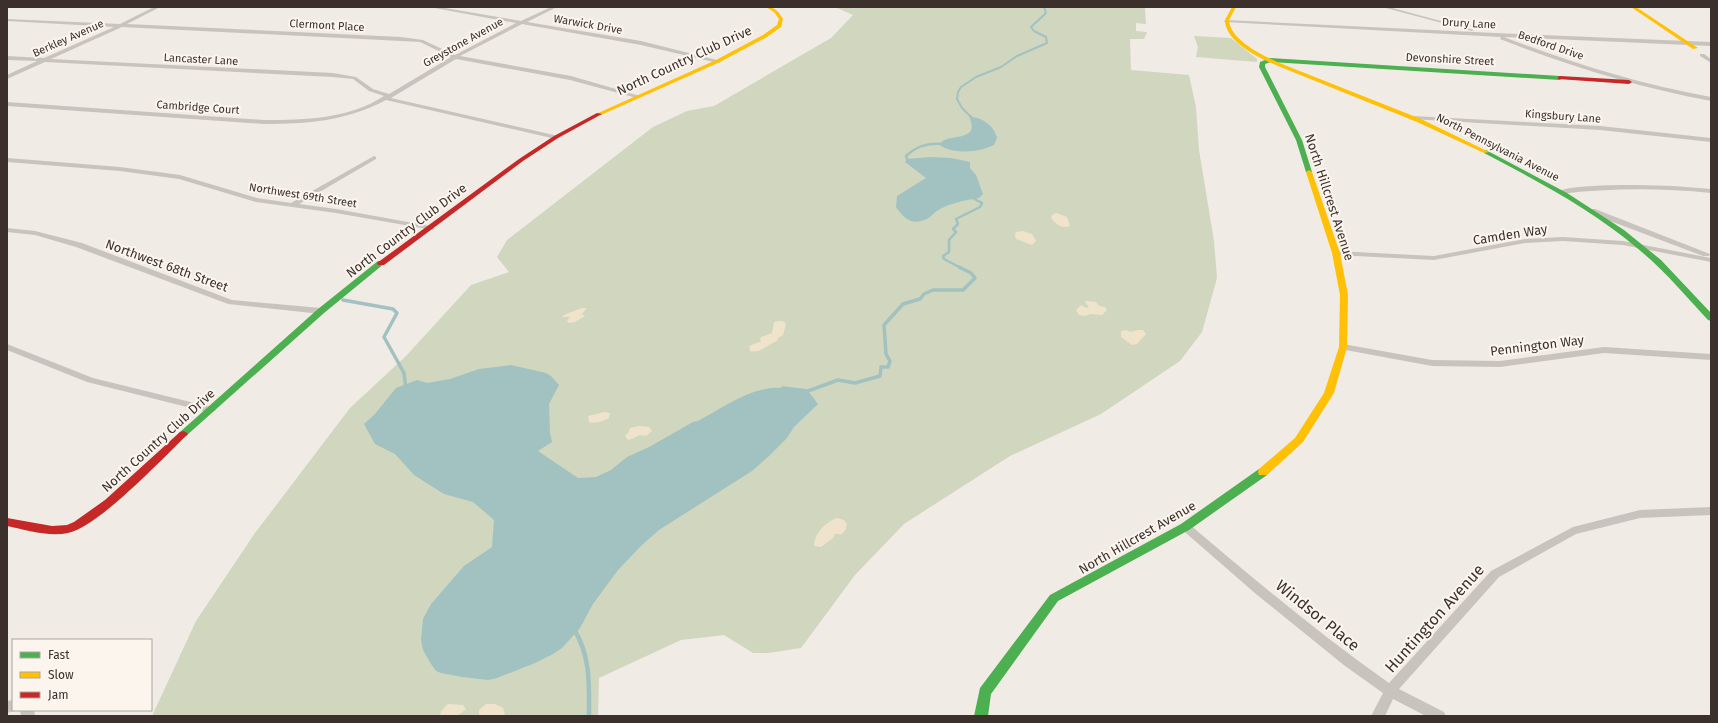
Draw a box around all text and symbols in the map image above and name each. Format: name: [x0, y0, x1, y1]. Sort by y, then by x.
street label: Warwick Drive: [553, 12, 623, 37]
street label: Greystone Avenue: [421, 15, 505, 70]
street label: Drury Lane: [1442, 16, 1496, 31]
street label: Berkley Avenue: [31, 17, 106, 60]
street label: Clermont Place: [289, 17, 365, 34]
street label: North Country Club Drive: [615, 23, 754, 98]
street label: Bedford Drive: [1516, 28, 1585, 63]
street label: Lancaster Lane: [163, 51, 239, 68]
street label: Devonshire Street: [1405, 51, 1495, 68]
street label: Cambridge Court: [156, 98, 240, 117]
street label: Kingsbury Lane: [1525, 107, 1601, 126]
street label: North Pennsylvania Avenue: [1434, 111, 1561, 184]
street label: North Hillcrest Avenue: [1302, 132, 1357, 263]
street label: North Country Club Drive: [343, 180, 469, 281]
street label: Northwest 69th Street: [248, 181, 358, 210]
street label: Camden Way: [1472, 221, 1549, 248]
street label: Northwest 68th Street: [103, 236, 231, 295]
street label: Pennington Way: [1489, 332, 1585, 359]
street label: North Country Club Drive: [99, 386, 218, 495]
street label: North Hillcrest Avenue: [1076, 498, 1198, 577]
street label: Huntington Avenue: [1381, 560, 1488, 676]
street label: Windsor Place: [1272, 576, 1363, 655]
legend: [12, 639, 152, 711]
text: Fast: [48, 648, 70, 662]
text: Slow: [48, 668, 74, 682]
text: Jam: [48, 688, 68, 702]

